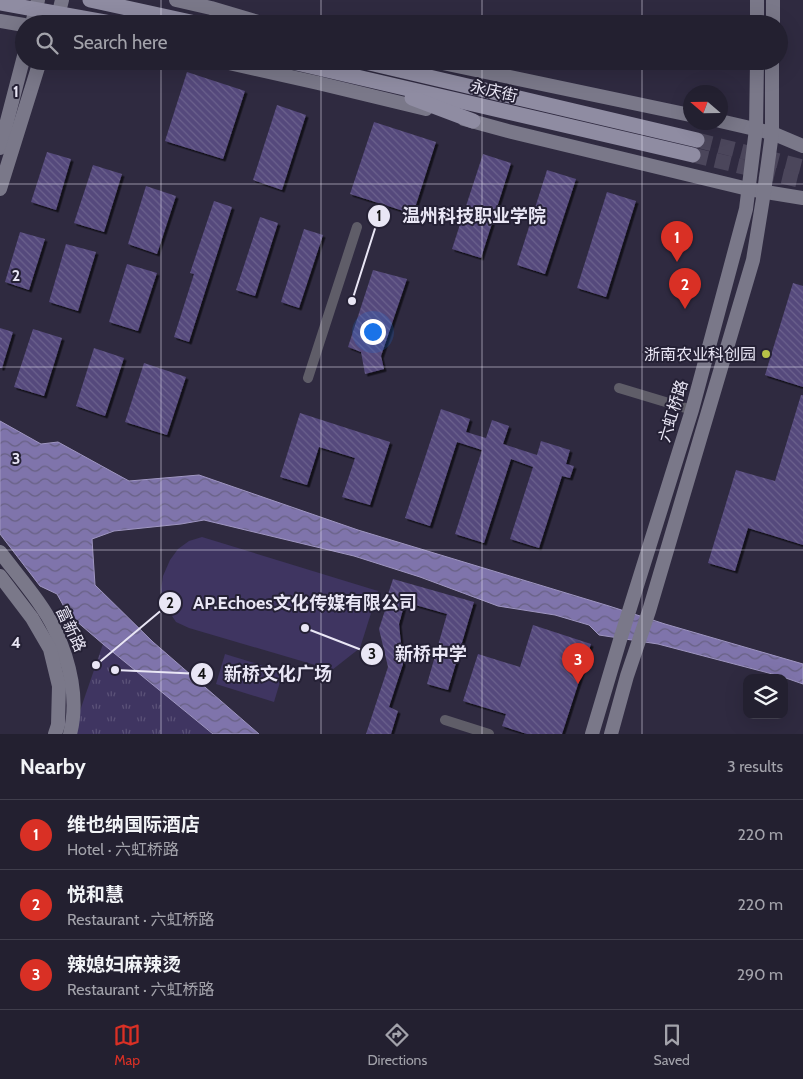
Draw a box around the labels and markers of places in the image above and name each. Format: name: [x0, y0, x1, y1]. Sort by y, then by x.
callout: 温州科技职业学院: [367, 199, 556, 232]
pin: 1: [661, 221, 693, 262]
pin: 2: [669, 268, 701, 309]
place label: 浙南农业科创园: [644, 345, 756, 364]
marker: 浙南农业科创园: [760, 348, 772, 360]
callout: AP.Echoes文化传媒有限公司: [158, 586, 426, 619]
callout: 新桥中学: [360, 637, 477, 670]
pin: 3: [562, 643, 594, 684]
callout: 新桥文化广场: [189, 657, 342, 690]

